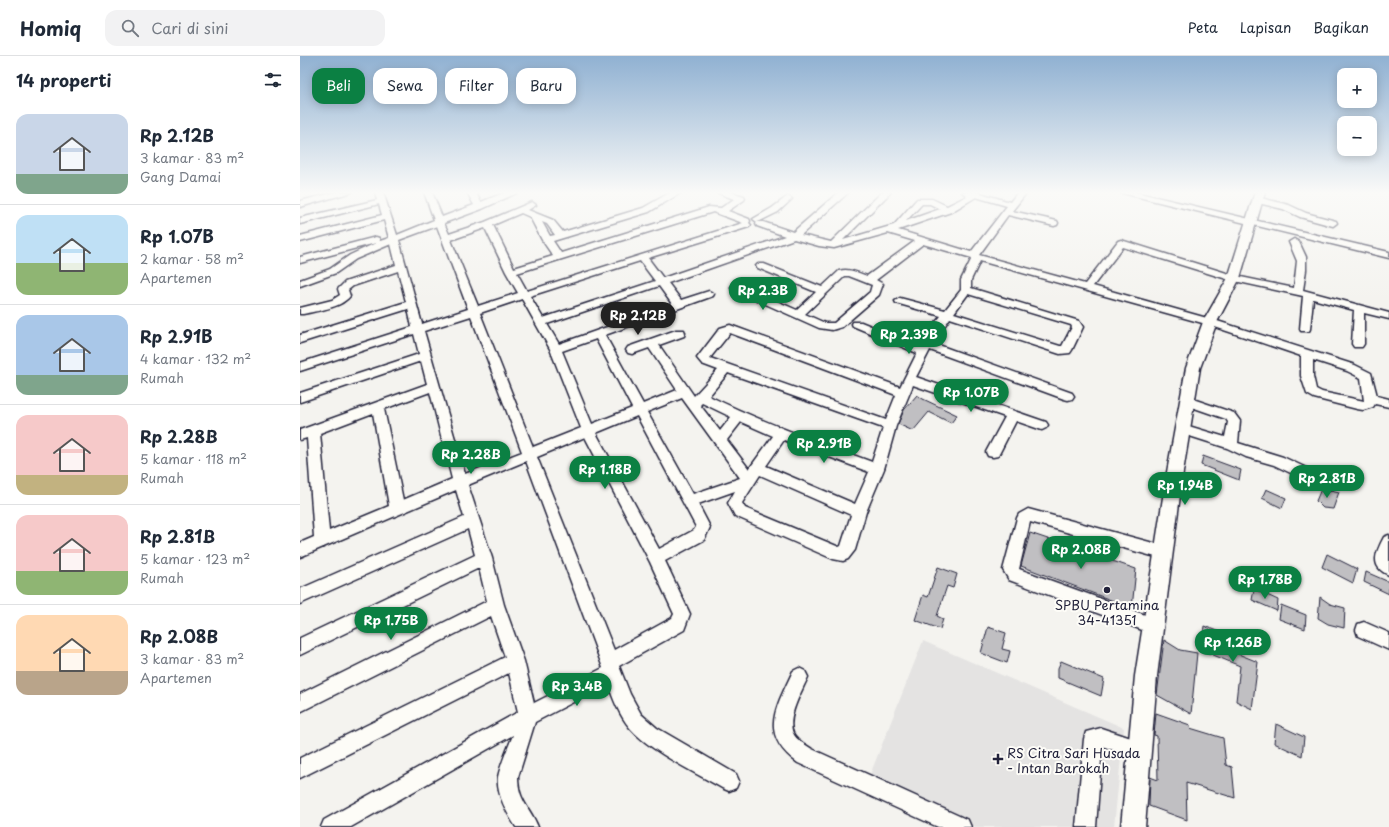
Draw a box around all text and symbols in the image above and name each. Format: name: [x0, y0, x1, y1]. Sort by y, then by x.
search box: [105, 10, 385, 46]
text: Homiq: [20, 14, 81, 42]
text: Cari di sini: [151, 16, 229, 39]
icon: search: [119, 17, 141, 39]
text: Peta: [1188, 17, 1218, 38]
text: Lapisan: [1240, 17, 1291, 38]
text: Bagikan: [1313, 17, 1369, 38]
text: 14 properti: [16, 67, 111, 93]
chip: Beli: [312, 68, 365, 104]
chip: Sewa: [373, 68, 437, 104]
chip: Filter: [445, 68, 508, 104]
chip: Baru: [516, 68, 576, 104]
map controls: [1337, 68, 1377, 156]
button: +: [1337, 68, 1377, 108]
icon: filters: [262, 69, 284, 91]
button: −: [1337, 116, 1377, 156]
text: Rp 2.12B: [140, 122, 214, 148]
icon: home: [48, 130, 96, 178]
text: 3 kamar · 83 m²: [140, 148, 244, 167]
text: Gang Damai: [140, 167, 221, 186]
text: Rp 1.07B: [140, 223, 214, 249]
icon: home: [48, 231, 96, 279]
text: 2 kamar · 58 m²: [140, 249, 244, 268]
text: Apartemen: [140, 268, 212, 287]
pin: Rp 2.3B: [726, 277, 800, 311]
text: Rp 2.3B: [738, 280, 788, 299]
pin: Rp 2.12B: [597, 302, 679, 336]
text: Rp 2.12B: [610, 305, 666, 324]
pin: Rp 2.39B: [868, 321, 950, 355]
text: Rp 2.91B: [140, 323, 213, 349]
text: Rp 2.39B: [880, 324, 938, 343]
icon: home: [48, 331, 96, 379]
text: 4 kamar · 132 m²: [140, 349, 251, 368]
text: Rumah: [140, 368, 184, 387]
pin: Rp 1.07B: [930, 379, 1012, 413]
text: Rp 1.07B: [943, 382, 999, 401]
text: Rp 2.28B: [140, 423, 218, 449]
pin: Rp 2.91B: [783, 430, 865, 464]
icon: home: [48, 431, 96, 479]
text: Rp 2.91B: [796, 433, 852, 452]
pin: Rp 2.28B: [430, 441, 512, 475]
text: Rp 2.28B: [441, 444, 501, 463]
text: 5 kamar · 118 m²: [140, 449, 247, 468]
pin: Rp 1.18B: [564, 456, 646, 490]
text: Rp 1.18B: [578, 459, 632, 478]
pin: Rp 2.81B: [1286, 465, 1368, 499]
text: Rumah: [140, 468, 184, 487]
text: Rp 2.81B: [1298, 468, 1356, 487]
pin: Rp 1.94B: [1144, 472, 1226, 506]
text: Rp 1.94B: [1157, 475, 1213, 494]
text: Rp 2.81B: [140, 523, 215, 549]
icon: home: [48, 531, 96, 579]
pin: Rp 2.08B: [1040, 536, 1122, 570]
text: Rp 2.08B: [1051, 539, 1111, 558]
text: 5 kamar · 123 m²: [140, 549, 250, 568]
pin: Rp 1.78B: [1224, 566, 1306, 600]
text: Rumah: [140, 568, 184, 587]
text: Rp 1.78B: [1238, 569, 1292, 588]
marker: SPBU Pertamina 34-41351: [1102, 585, 1112, 595]
place label: SPBU Pertamina 34-41351: [1055, 595, 1160, 629]
pin: Rp 1.75B: [350, 607, 432, 641]
text: Rp 1.75B: [363, 610, 419, 629]
text: Rp 2.08B: [140, 623, 218, 649]
pin: Rp 1.26B: [1192, 629, 1274, 663]
icon: home: [48, 631, 96, 679]
text: Rp 1.26B: [1204, 632, 1262, 651]
text: 3 kamar · 83 m²: [140, 649, 244, 668]
text: Apartemen: [140, 668, 212, 687]
pin: Rp 3.4B: [540, 673, 614, 707]
text: Rp 3.4B: [552, 676, 602, 695]
place label: RS Citra Sari Husada - Intan Barokah: [1007, 743, 1141, 777]
marker: RS Citra Sari Husada - Intan Barokah: [992, 753, 1004, 765]

